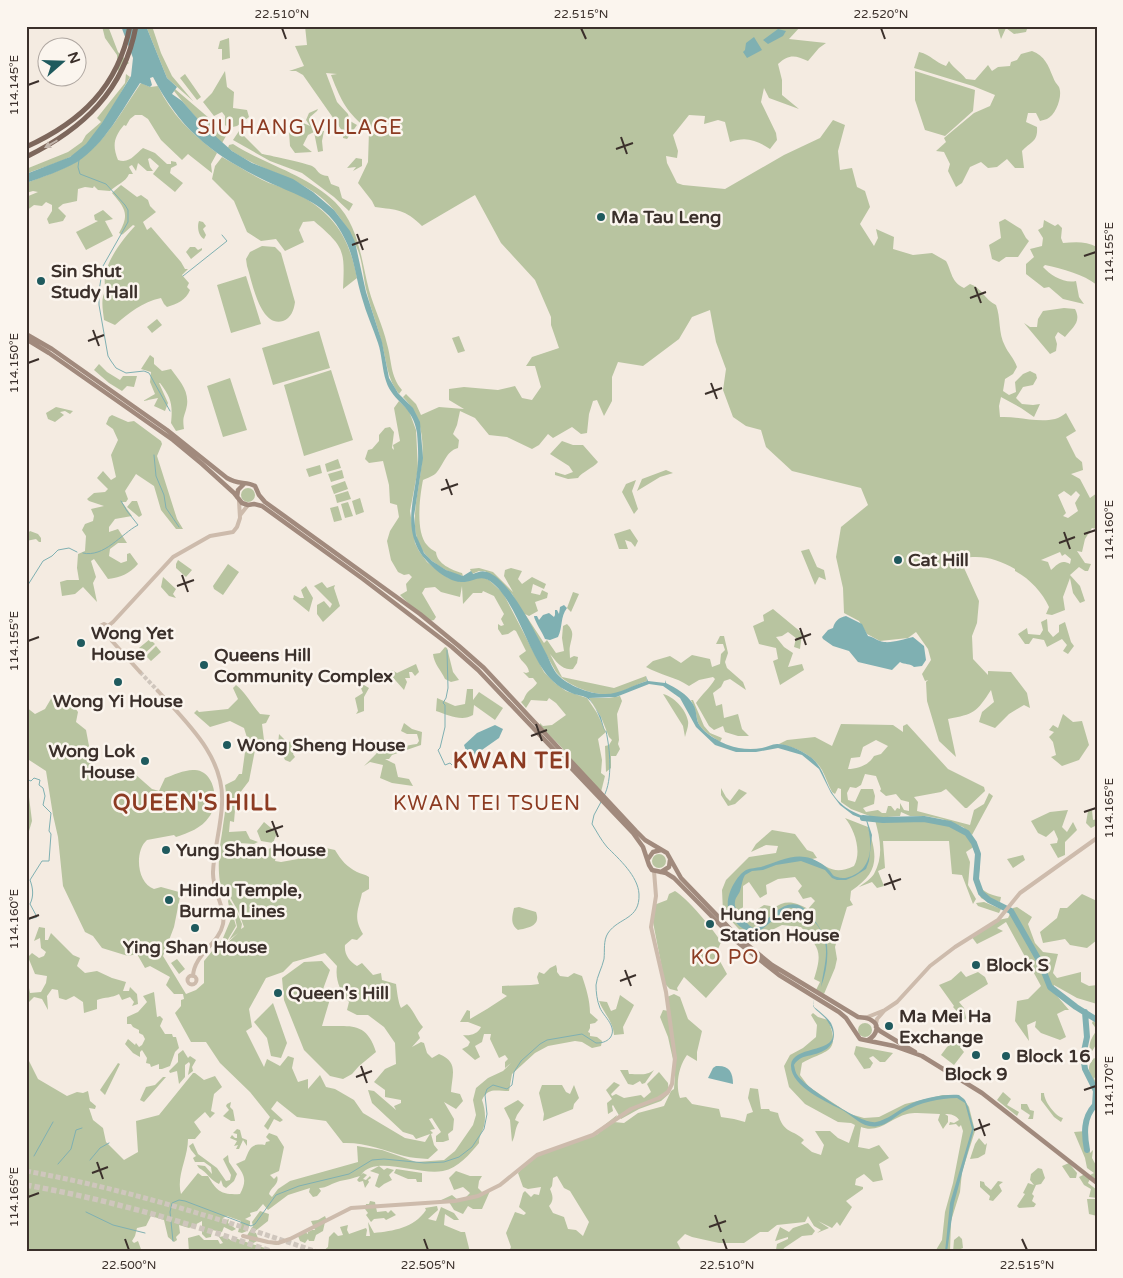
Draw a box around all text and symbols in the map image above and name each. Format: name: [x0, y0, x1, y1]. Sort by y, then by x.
text: 22.510°N: [255, 7, 309, 21]
text: 22.515°N: [554, 7, 608, 21]
text: 22.520°N: [854, 7, 908, 21]
north arrow: [38, 38, 88, 88]
text: N: [64, 50, 84, 66]
text: 114.145°E: [7, 55, 21, 115]
district label: SIU HANG VILLAGE: [197, 116, 403, 140]
one-way arrow: [44, 140, 59, 148]
place label: Ma Tau Leng: [611, 206, 721, 228]
marker: Ma Tau Leng: [595, 211, 607, 223]
text: 114.155°E: [1102, 222, 1116, 282]
place label: Sin Shut Study Hall: [51, 260, 138, 303]
marker: Sin Shut Study Hall: [35, 275, 47, 287]
text: 114.150°E: [7, 332, 21, 393]
text: 114.160°E: [1102, 499, 1116, 560]
place label: Cat Hill: [908, 549, 969, 571]
marker: Cat Hill: [892, 554, 904, 566]
text: 114.155°E: [7, 611, 21, 671]
place label: Wong Yet House: [91, 622, 174, 665]
marker: Wong Yet House: [75, 637, 87, 649]
place label: Queens Hill Community Complex: [214, 644, 393, 687]
marker: Queens Hill Community Complex: [198, 659, 210, 671]
marker: Wong Yi House: [112, 676, 124, 688]
place label: Wong Yi House: [53, 690, 183, 712]
place label: Wong Sheng House: [237, 734, 406, 756]
marker: Wong Sheng House: [221, 739, 233, 751]
place label: Wong Lok House: [49, 740, 135, 783]
district label: KWAN TEI: [453, 748, 571, 774]
marker: Wong Lok House: [139, 755, 151, 767]
text: 114.165°E: [1102, 778, 1116, 838]
district label: QUEEN'S HILL: [113, 790, 277, 816]
district label: KWAN TEI TSUEN: [393, 792, 581, 816]
place label: Yung Shan House: [176, 839, 326, 861]
marker: Yung Shan House: [160, 844, 172, 856]
place label: Hindu Temple, Burma Lines: [179, 879, 302, 922]
text: 114.160°E: [7, 888, 21, 949]
marker: Hindu Temple, Burma Lines: [163, 894, 175, 906]
place label: Hung Leng Station House: [720, 903, 839, 946]
marker: Hung Leng Station House: [704, 918, 716, 930]
marker: Ying Shan House: [189, 922, 201, 934]
place label: Ying Shan House: [123, 936, 267, 958]
district label: KO PO: [691, 946, 759, 970]
place label: Block S: [986, 954, 1049, 976]
marker: Block S: [970, 959, 982, 971]
place label: Queen's Hill: [288, 982, 389, 1004]
marker: Queen's Hill: [272, 987, 284, 999]
place label: Ma Mei Ha Exchange: [899, 1005, 991, 1048]
marker: Ma Mei Ha Exchange: [883, 1020, 895, 1032]
place label: Block 16: [1016, 1045, 1090, 1067]
marker: Block 9: [970, 1049, 982, 1061]
marker: Block 16: [1000, 1050, 1012, 1062]
text: 114.170°E: [1102, 1055, 1116, 1116]
place label: Block 9: [944, 1063, 1008, 1085]
text: 114.165°E: [7, 1167, 21, 1227]
text: 22.500°N: [102, 1258, 156, 1272]
text: 22.505°N: [401, 1258, 455, 1272]
text: 22.510°N: [700, 1258, 754, 1272]
text: 22.515°N: [1000, 1258, 1054, 1272]

